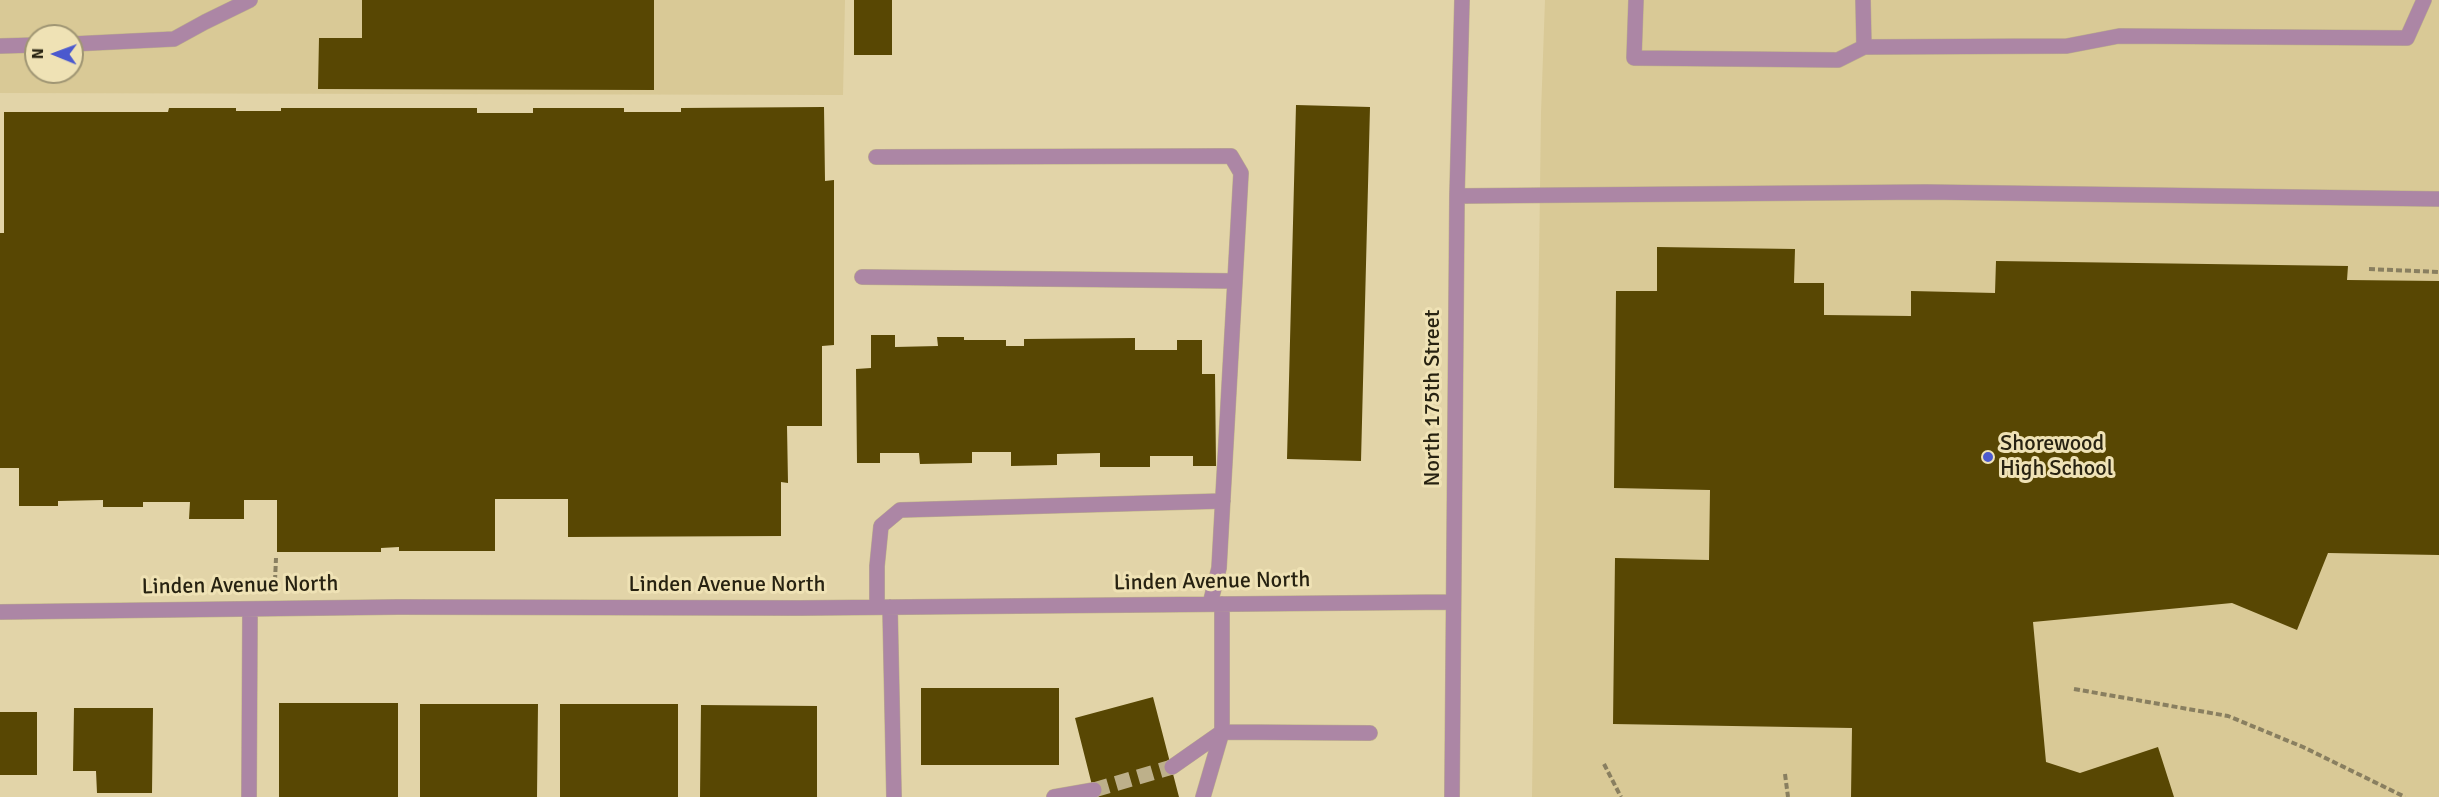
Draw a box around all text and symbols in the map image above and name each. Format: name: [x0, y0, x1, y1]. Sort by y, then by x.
north arrow: [24, 24, 84, 84]
text: N: [28, 48, 48, 59]
street label: North 175th Street: [1420, 310, 1446, 486]
place label: Shorewood High School: [2000, 431, 2113, 482]
marker: Shorewood High School: [1981, 450, 1995, 464]
street label: Linden Avenue North: [1113, 567, 1311, 597]
street label: Linden Avenue North: [141, 571, 339, 601]
street label: Linden Avenue North: [629, 572, 825, 598]

